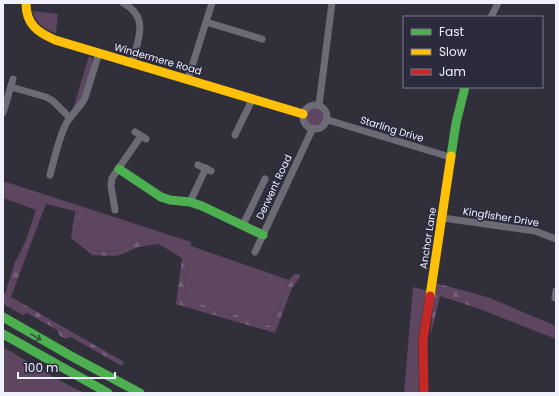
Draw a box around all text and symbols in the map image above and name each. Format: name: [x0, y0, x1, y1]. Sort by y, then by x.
legend: [403, 16, 543, 88]
text: Fast: [439, 23, 464, 40]
street label: Windermere Road: [112, 39, 204, 79]
text: Slow: [439, 43, 467, 60]
text: Jam: [439, 63, 466, 80]
street label: Starling Drive: [358, 112, 426, 146]
street label: Derwent Road: [252, 152, 296, 222]
street label: Kingfisher Drive: [462, 204, 540, 230]
street label: Anchor Lane: [416, 206, 440, 270]
one-way arrow: [30, 333, 42, 341]
scale bar: [18, 354, 115, 380]
text: 100 m: [24, 359, 58, 376]

